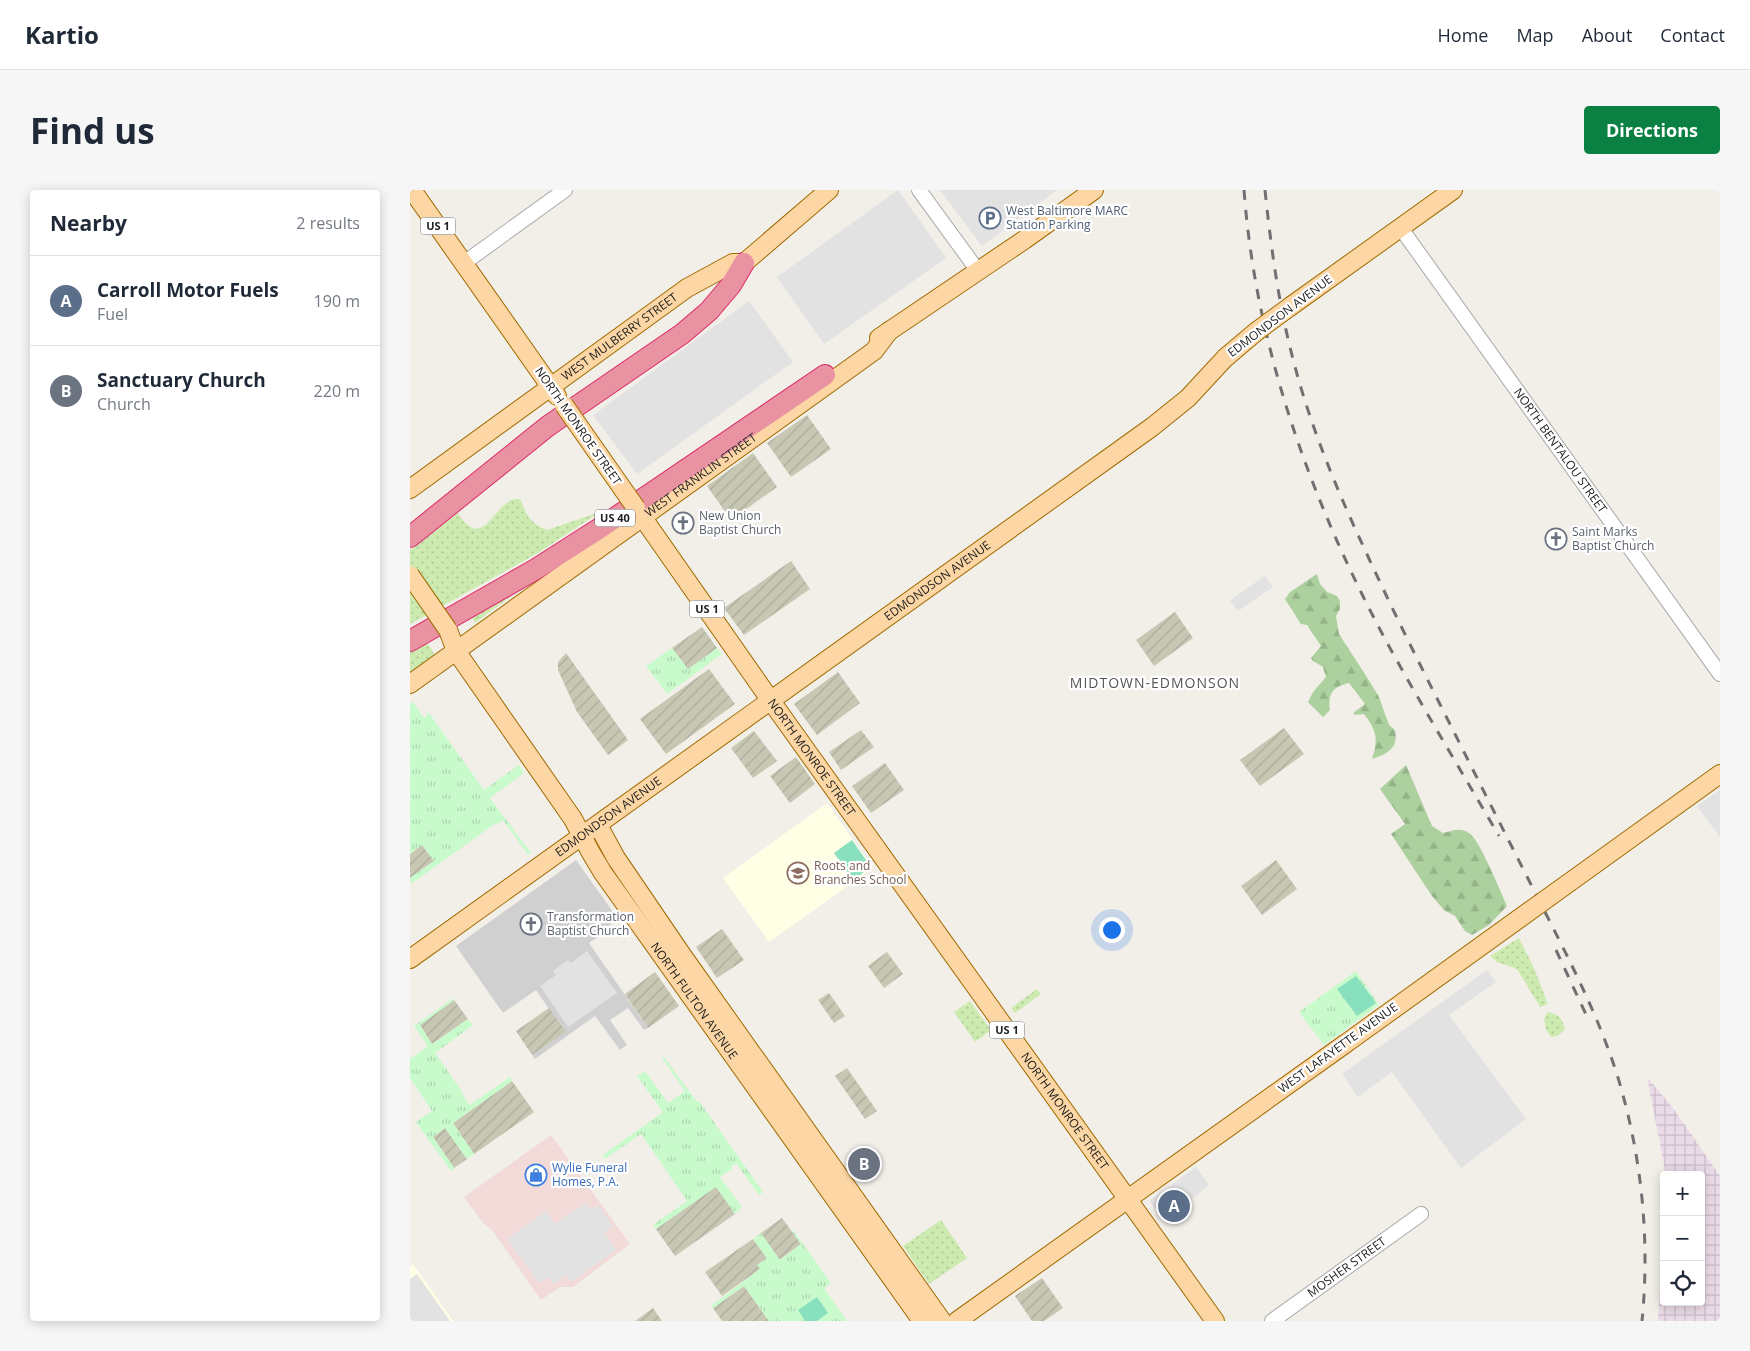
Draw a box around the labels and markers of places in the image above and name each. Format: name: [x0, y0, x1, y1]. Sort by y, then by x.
place label: West Baltimore MARC Station Parking: [1006, 202, 1129, 233]
parking icon: West Baltimore MARC Station Parking: [978, 206, 1002, 230]
place label: New Union Baptist Church: [699, 507, 781, 538]
church icon: New Union Baptist Church: [671, 511, 695, 535]
place label: Saint Marks Baptist Church: [1572, 523, 1654, 554]
church icon: Saint Marks Baptist Church: [1544, 527, 1568, 551]
place label: Roots and Branches School: [814, 857, 907, 888]
school or university icon: Roots and Branches School: [786, 861, 810, 885]
place label: Transformation Baptist Church: [547, 908, 634, 939]
church icon: Transformation Baptist Church: [519, 912, 543, 936]
pin: B: [848, 1145, 880, 1183]
place label: Wylie Funeral Homes, P.A.: [552, 1159, 627, 1190]
shop icon: Wylie Funeral Homes, P.A.: [524, 1163, 548, 1187]
pin: A: [1158, 1187, 1190, 1225]

